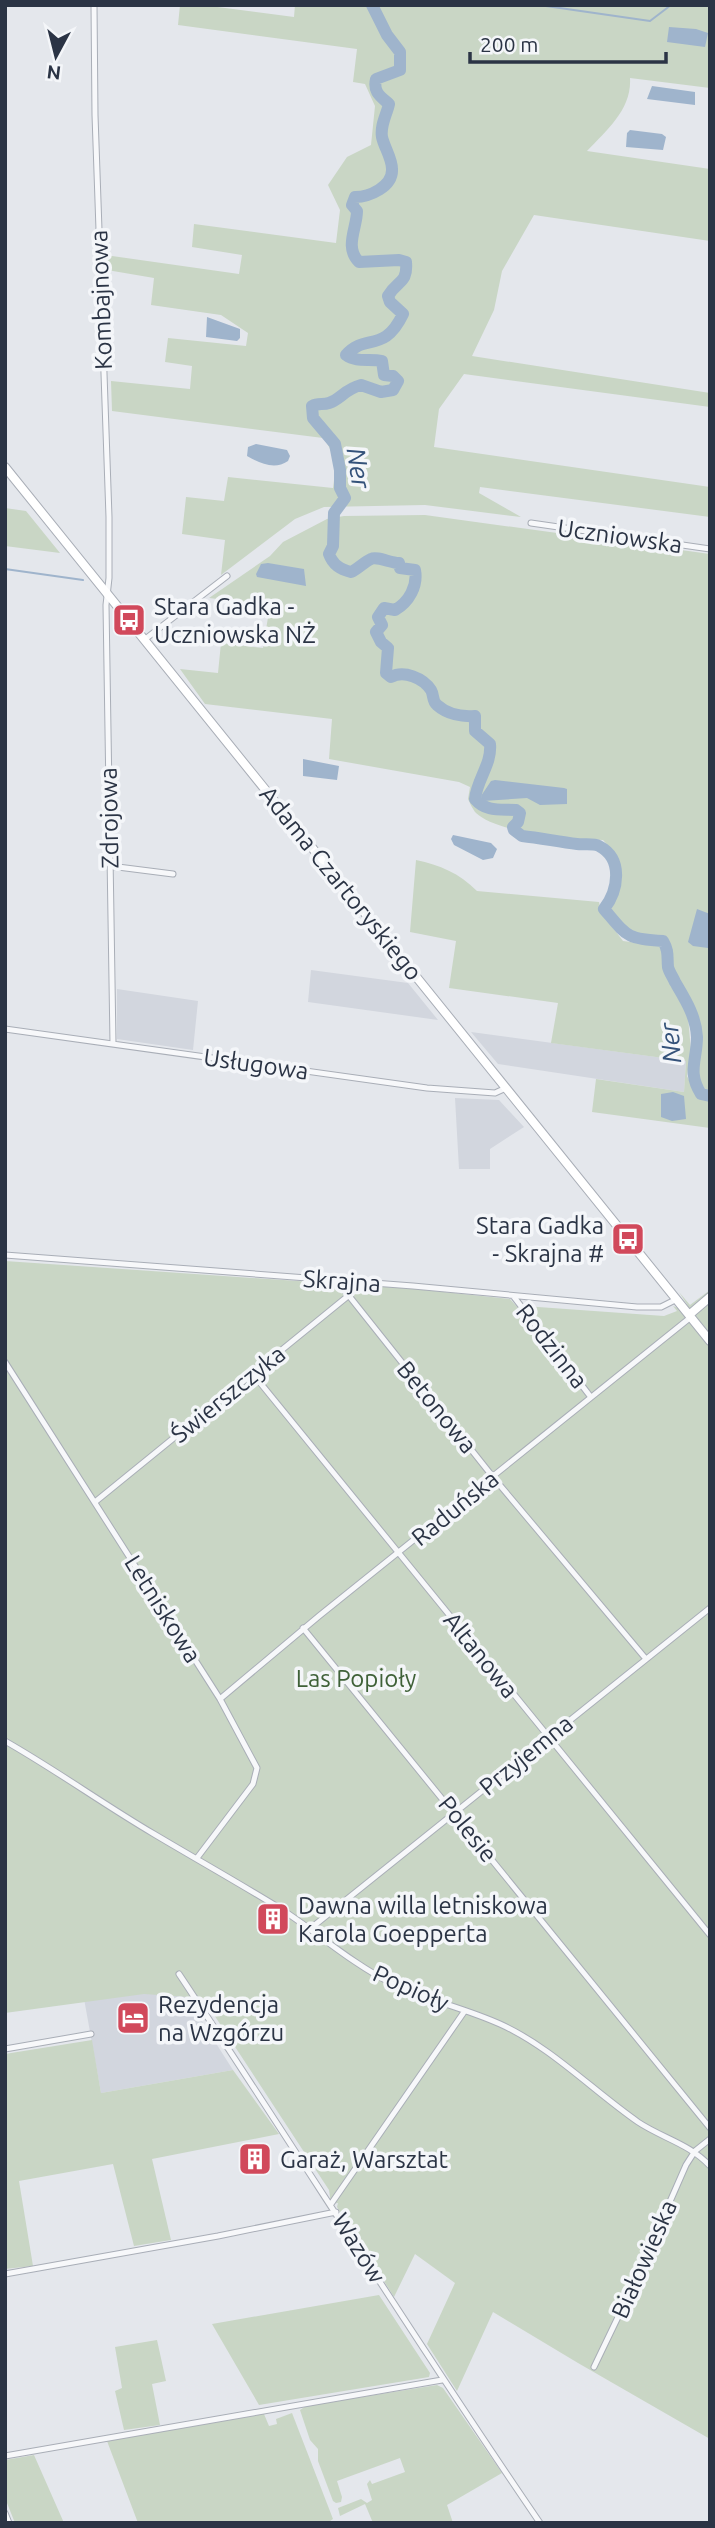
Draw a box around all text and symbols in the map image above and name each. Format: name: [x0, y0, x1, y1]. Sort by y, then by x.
north arrow: [21, 21, 91, 91]
scale bar: [470, 21, 666, 65]
text: 200 m: [480, 32, 538, 56]
text: N: [46, 61, 62, 85]
street label: Kombajnowa: [85, 230, 117, 370]
water label: Ner: [341, 445, 377, 492]
street label: Uczniowska: [556, 514, 684, 558]
place label: Stara Gadka - Uczniowska NŻ: [154, 593, 316, 648]
bus stop icon: Stara Gadka - Uczniowska NŻ: [110, 601, 148, 639]
street label: Zdrojowa: [95, 767, 123, 869]
street label: Adama Czartoryskiego: [254, 781, 428, 985]
water label: Ner: [654, 1020, 686, 1065]
street label: Usługowa: [202, 1043, 310, 1085]
place label: Stara Gadka - Skrajna #: [476, 1212, 604, 1267]
bus stop icon: Stara Gadka - Skrajna #: [609, 1220, 647, 1258]
street label: Skrajna: [302, 1265, 382, 1297]
street label: Rodzinna: [511, 1298, 593, 1394]
street label: Świerszczyka: [165, 1339, 290, 1448]
street label: Betonowa: [392, 1356, 482, 1458]
street label: Raduńska: [406, 1465, 504, 1551]
street label: Letniskowa: [119, 1550, 207, 1668]
street label: Altanowa: [438, 1607, 524, 1703]
park label: Las Popioły: [296, 1665, 417, 1692]
street label: Przyjemna: [474, 1709, 578, 1801]
street label: Polesie: [433, 1791, 503, 1867]
place label: Dawna willa letniskowa Karola Goepperta: [298, 1892, 548, 1947]
building icon: Dawna willa letniskowa Karola Goepperta: [254, 1900, 292, 1938]
street label: Popioły: [369, 1959, 453, 2017]
place label: Rezydencja na Wzgórzu: [158, 1991, 284, 2046]
hotel icon: Rezydencja na Wzgórzu: [114, 1999, 152, 2037]
building icon: Garaż, Warsztat: [236, 2140, 274, 2178]
place label: Garaż, Warsztat: [280, 2146, 448, 2173]
street label: Białowieska: [606, 2196, 682, 2322]
street label: Wazów: [327, 2208, 391, 2288]

